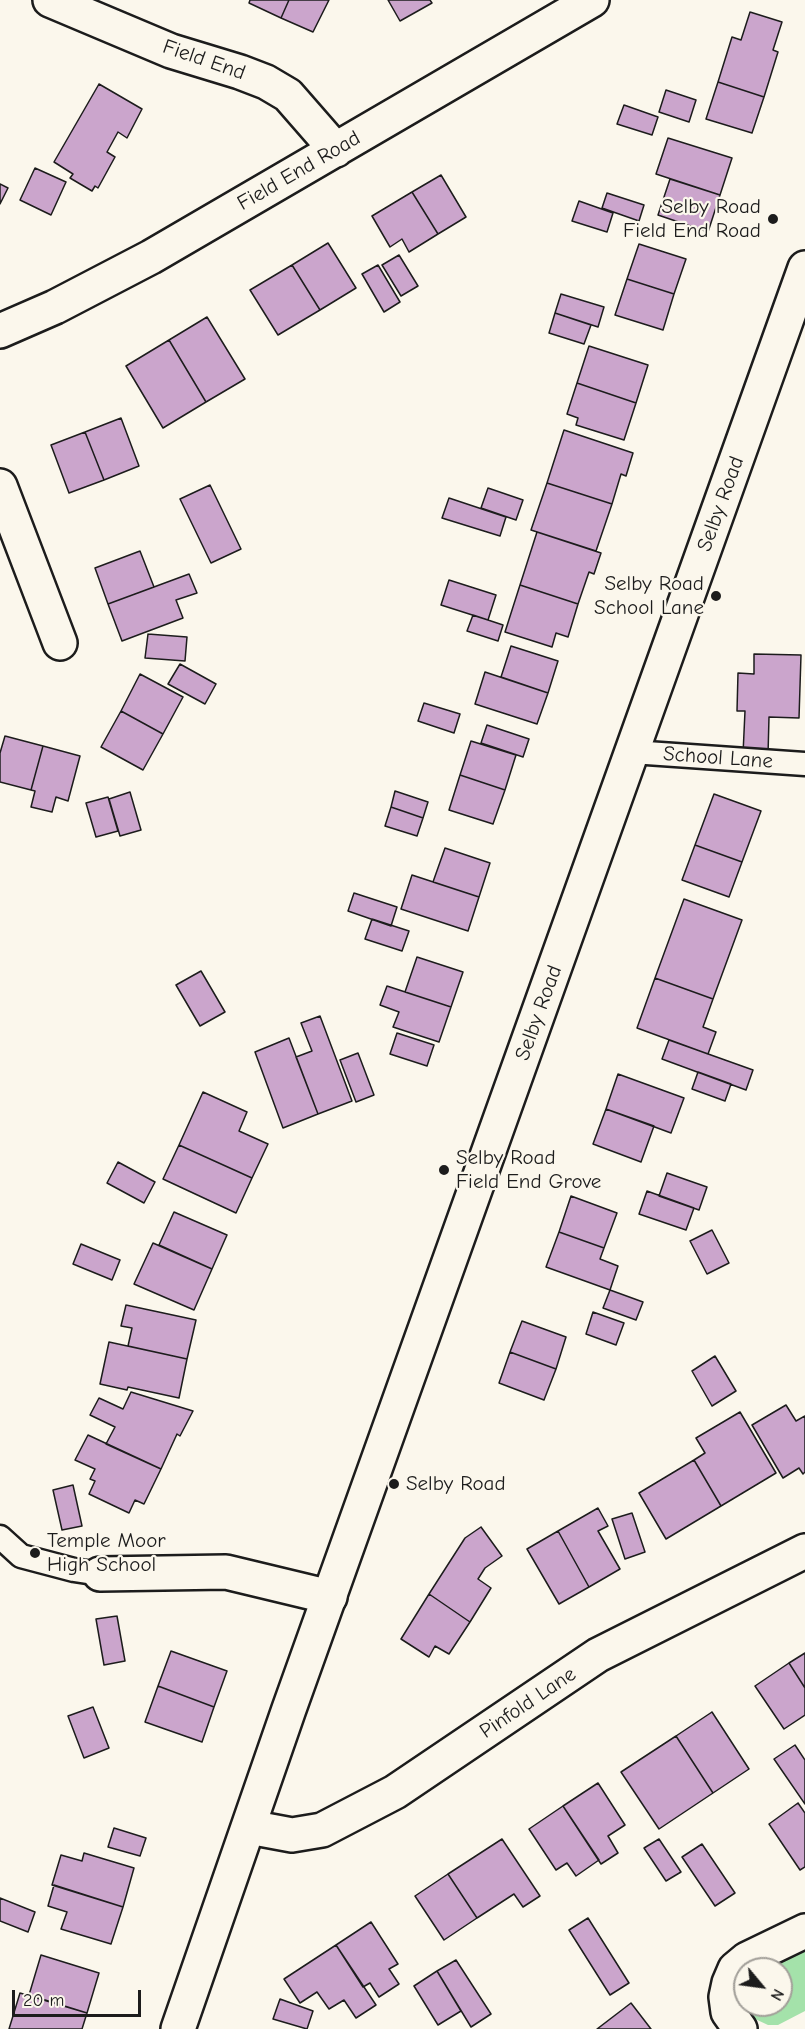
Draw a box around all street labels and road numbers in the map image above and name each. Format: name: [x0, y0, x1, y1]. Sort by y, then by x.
street label: Field End: [159, 34, 249, 86]
street label: Field End Road: [233, 126, 365, 216]
street label: Selby Road: [692, 453, 750, 555]
street label: School Lane: [662, 742, 774, 774]
street label: Selby Road: [510, 962, 568, 1064]
street label: Pinfold Lane: [475, 1662, 581, 1744]

